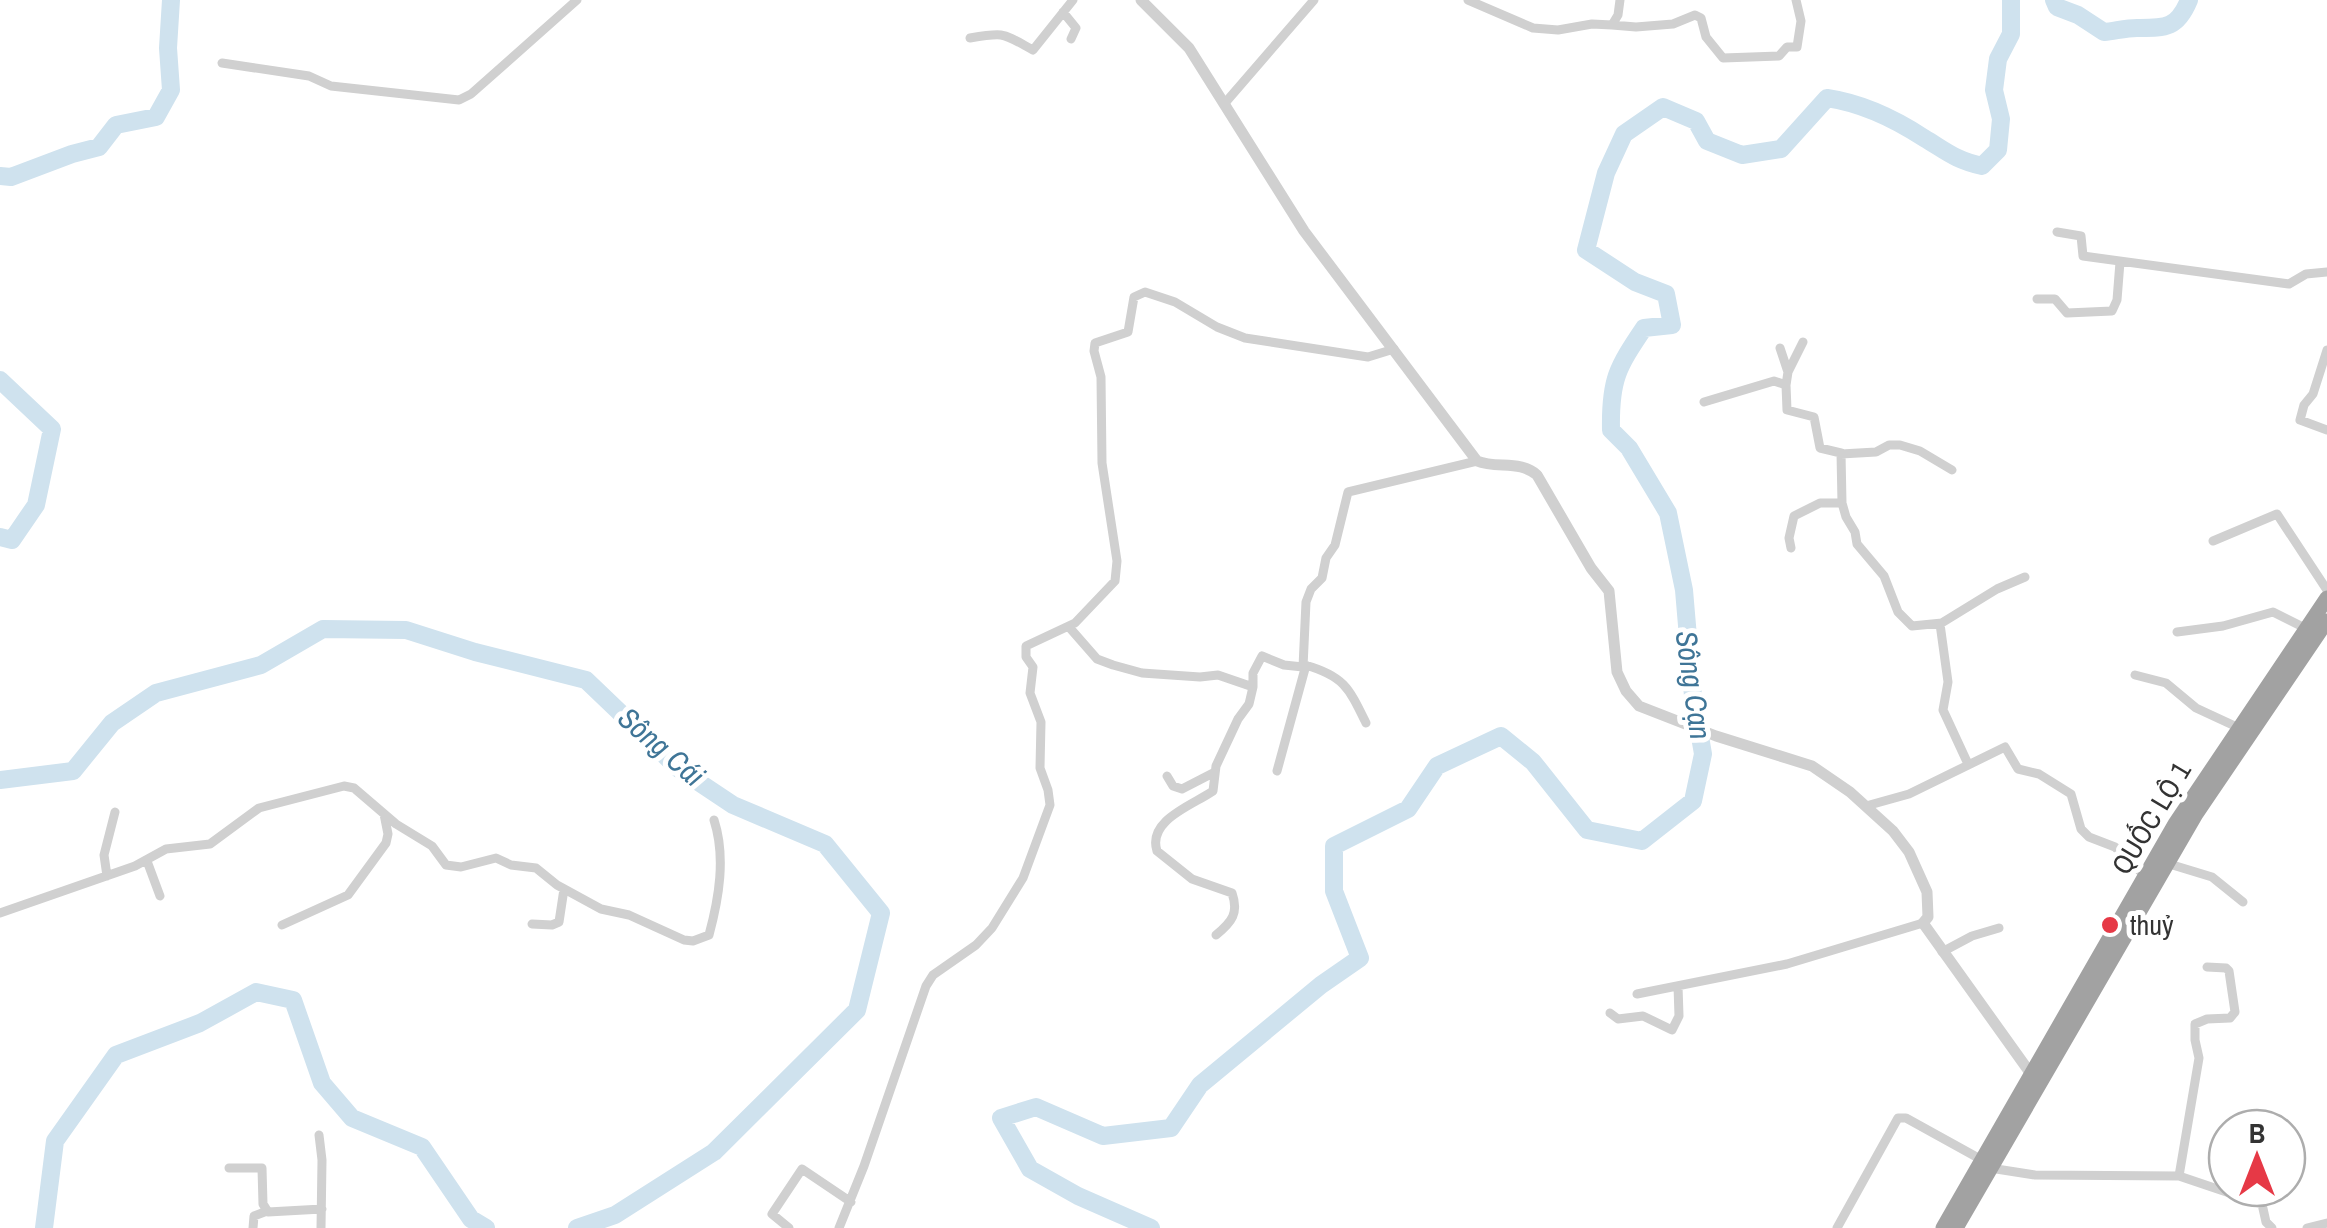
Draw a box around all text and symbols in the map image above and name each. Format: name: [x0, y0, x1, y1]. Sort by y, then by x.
water label: Sông Cạn: [1667, 628, 1721, 742]
water label: Sông Cái: [610, 698, 714, 795]
street label: QUỐC LỘ 1: [2103, 754, 2200, 881]
place label: thuỷ: [2130, 906, 2174, 944]
marker: thuỷ: [2099, 914, 2121, 936]
north arrow: [2207, 1108, 2307, 1208]
text: B: [2249, 1114, 2265, 1152]

